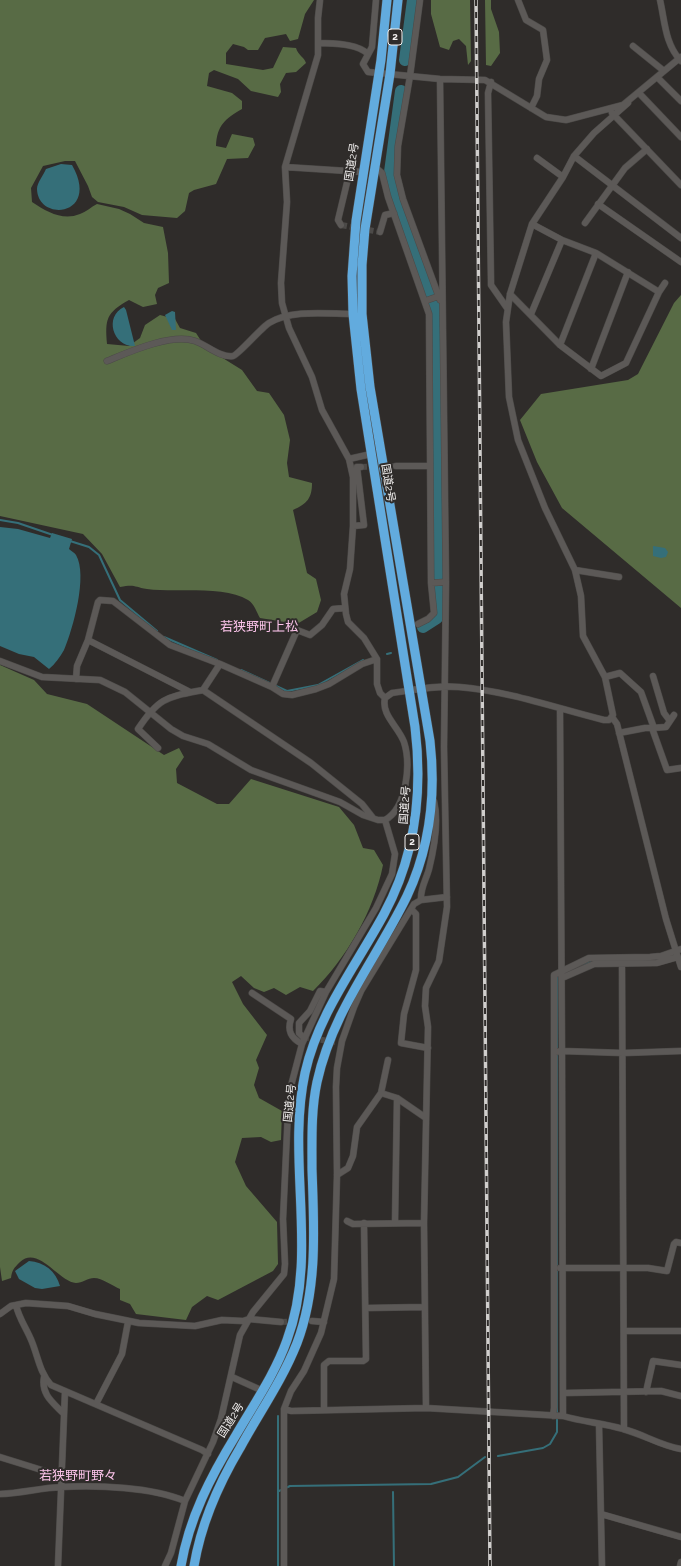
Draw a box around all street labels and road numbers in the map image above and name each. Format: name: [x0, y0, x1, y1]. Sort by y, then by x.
road number: 2: [388, 29, 402, 45]
street label: 国道2号: [342, 142, 362, 182]
street label: 国道2号: [378, 463, 398, 503]
street label: 国道2号: [397, 785, 413, 825]
road number: 2: [405, 834, 419, 850]
street label: 国道2号: [281, 1083, 299, 1123]
street label: 国道2号: [215, 1400, 247, 1440]

